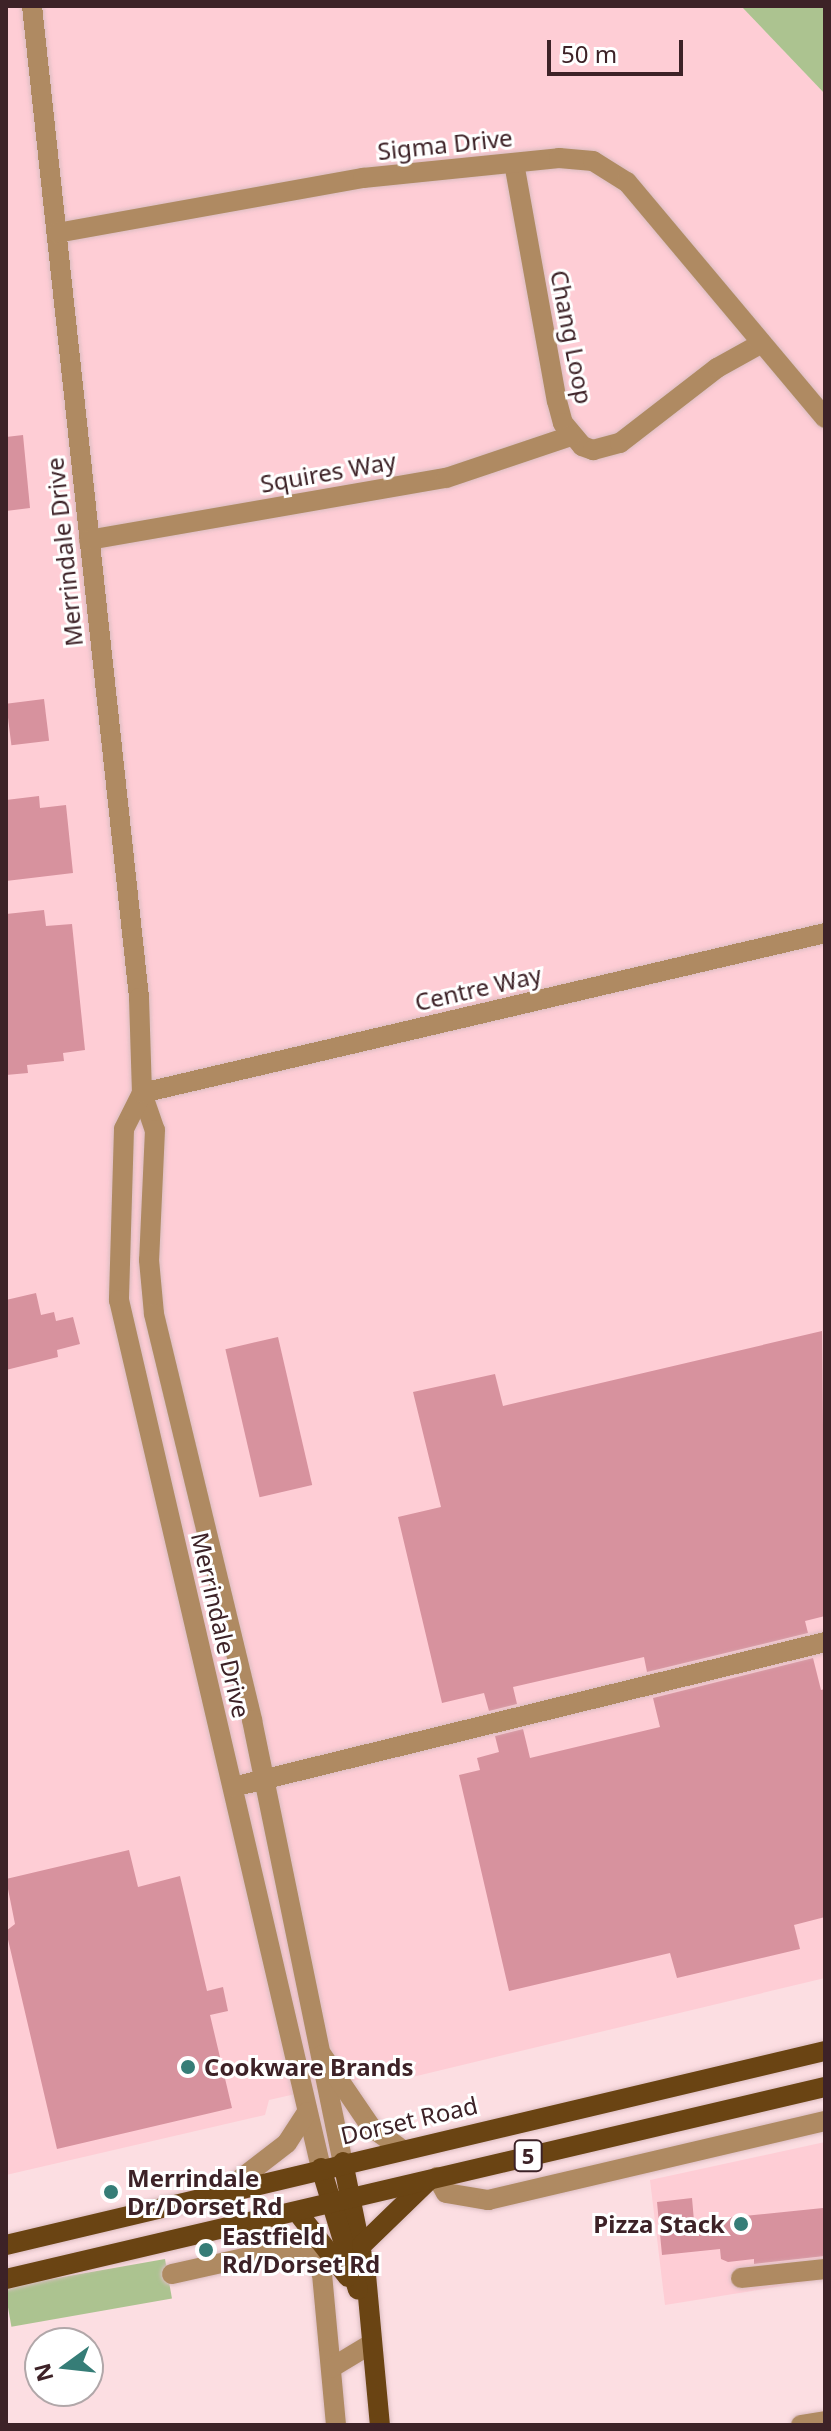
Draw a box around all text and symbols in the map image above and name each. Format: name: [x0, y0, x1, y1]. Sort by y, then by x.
scale bar: [551, 24, 687, 74]
text: 50 m: [561, 37, 617, 70]
street label: Sigma Drive: [376, 123, 514, 165]
street label: Chang Loop: [545, 268, 599, 406]
street label: Squires Way: [258, 446, 398, 498]
street label: Merrindale Drive: [40, 456, 88, 648]
street label: Centre Way: [412, 959, 544, 1017]
street label: Merrindale Drive: [186, 1529, 256, 1721]
place label: Cookware Brands: [204, 2053, 413, 2081]
marker: Cookware Brands: [179, 2058, 197, 2076]
street label: Dorset Road: [338, 2090, 480, 2150]
road number: 5: [512, 2138, 544, 2174]
place label: Merrindale Dr/Dorset Rd: [127, 2164, 282, 2220]
marker: Merrindale Dr/Dorset Rd: [102, 2183, 120, 2201]
place label: Pizza Stack: [593, 2210, 725, 2238]
marker: Pizza Stack: [732, 2215, 750, 2233]
place label: Eastfield Rd/Dorset Rd: [222, 2222, 380, 2278]
marker: Eastfield Rd/Dorset Rd: [197, 2241, 215, 2259]
north arrow: [24, 2327, 104, 2407]
text: N: [26, 2360, 60, 2385]

